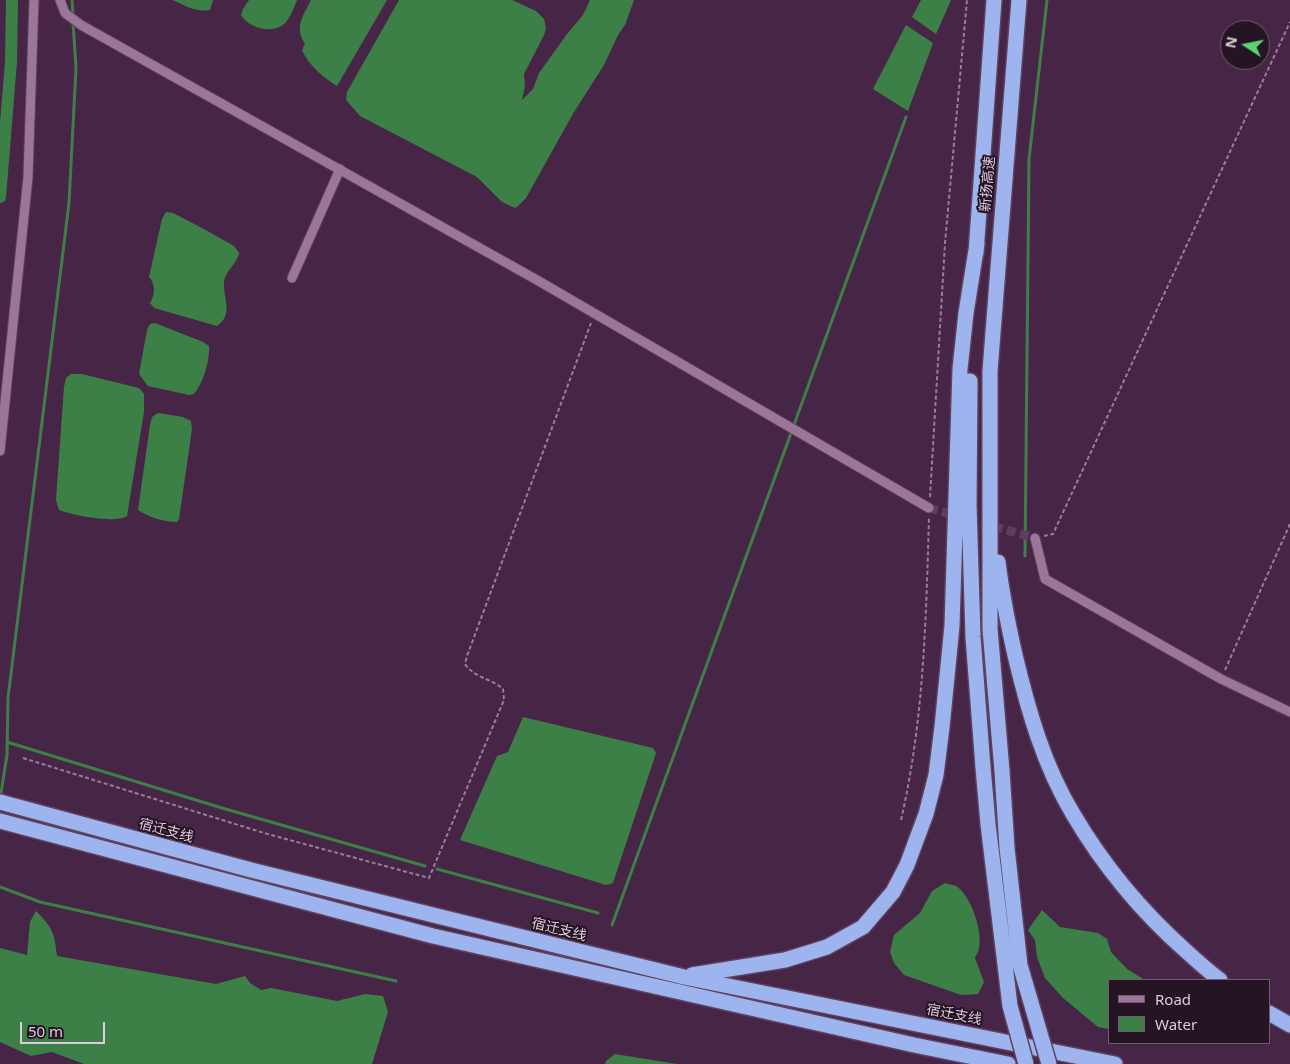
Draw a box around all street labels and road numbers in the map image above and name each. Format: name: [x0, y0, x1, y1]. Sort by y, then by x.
street label: 新扬高速: [977, 155, 999, 213]
street label: 宿迁支线: [137, 816, 195, 846]
street label: 宿迁支线: [530, 915, 588, 945]
street label: 宿迁支线: [925, 1001, 983, 1029]

